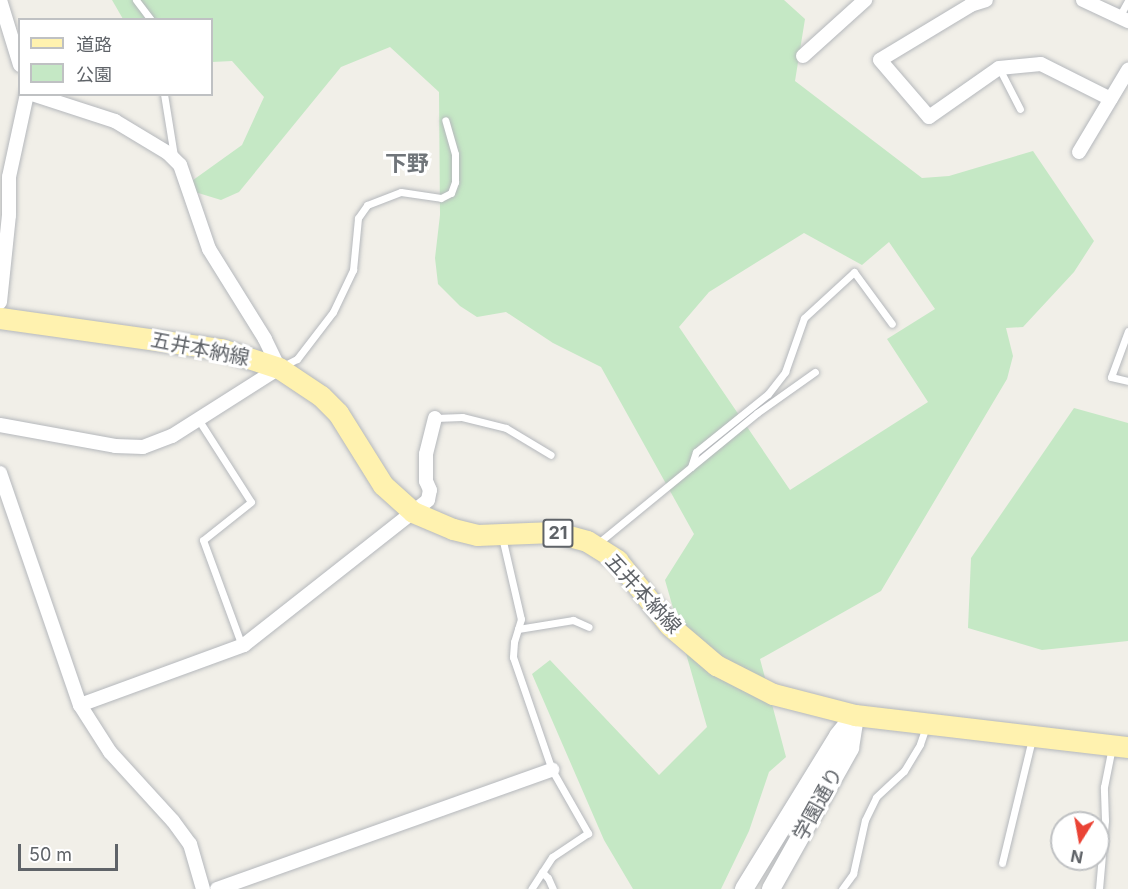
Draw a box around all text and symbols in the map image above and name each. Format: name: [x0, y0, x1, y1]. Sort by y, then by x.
legend: [18, 18, 213, 96]
text: 道路: [76, 34, 112, 55]
text: 公園: [76, 64, 112, 85]
district label: 下野: [385, 151, 429, 177]
street label: 五井本納線: [149, 328, 251, 370]
road number: 21: [542, 518, 574, 548]
street label: 五井本納線: [600, 549, 686, 639]
street label: 学園通り: [788, 763, 848, 845]
north arrow: [1050, 811, 1110, 871]
scale bar: [21, 832, 122, 870]
text: 50 m: [29, 844, 72, 865]
text: N: [1069, 846, 1085, 868]

